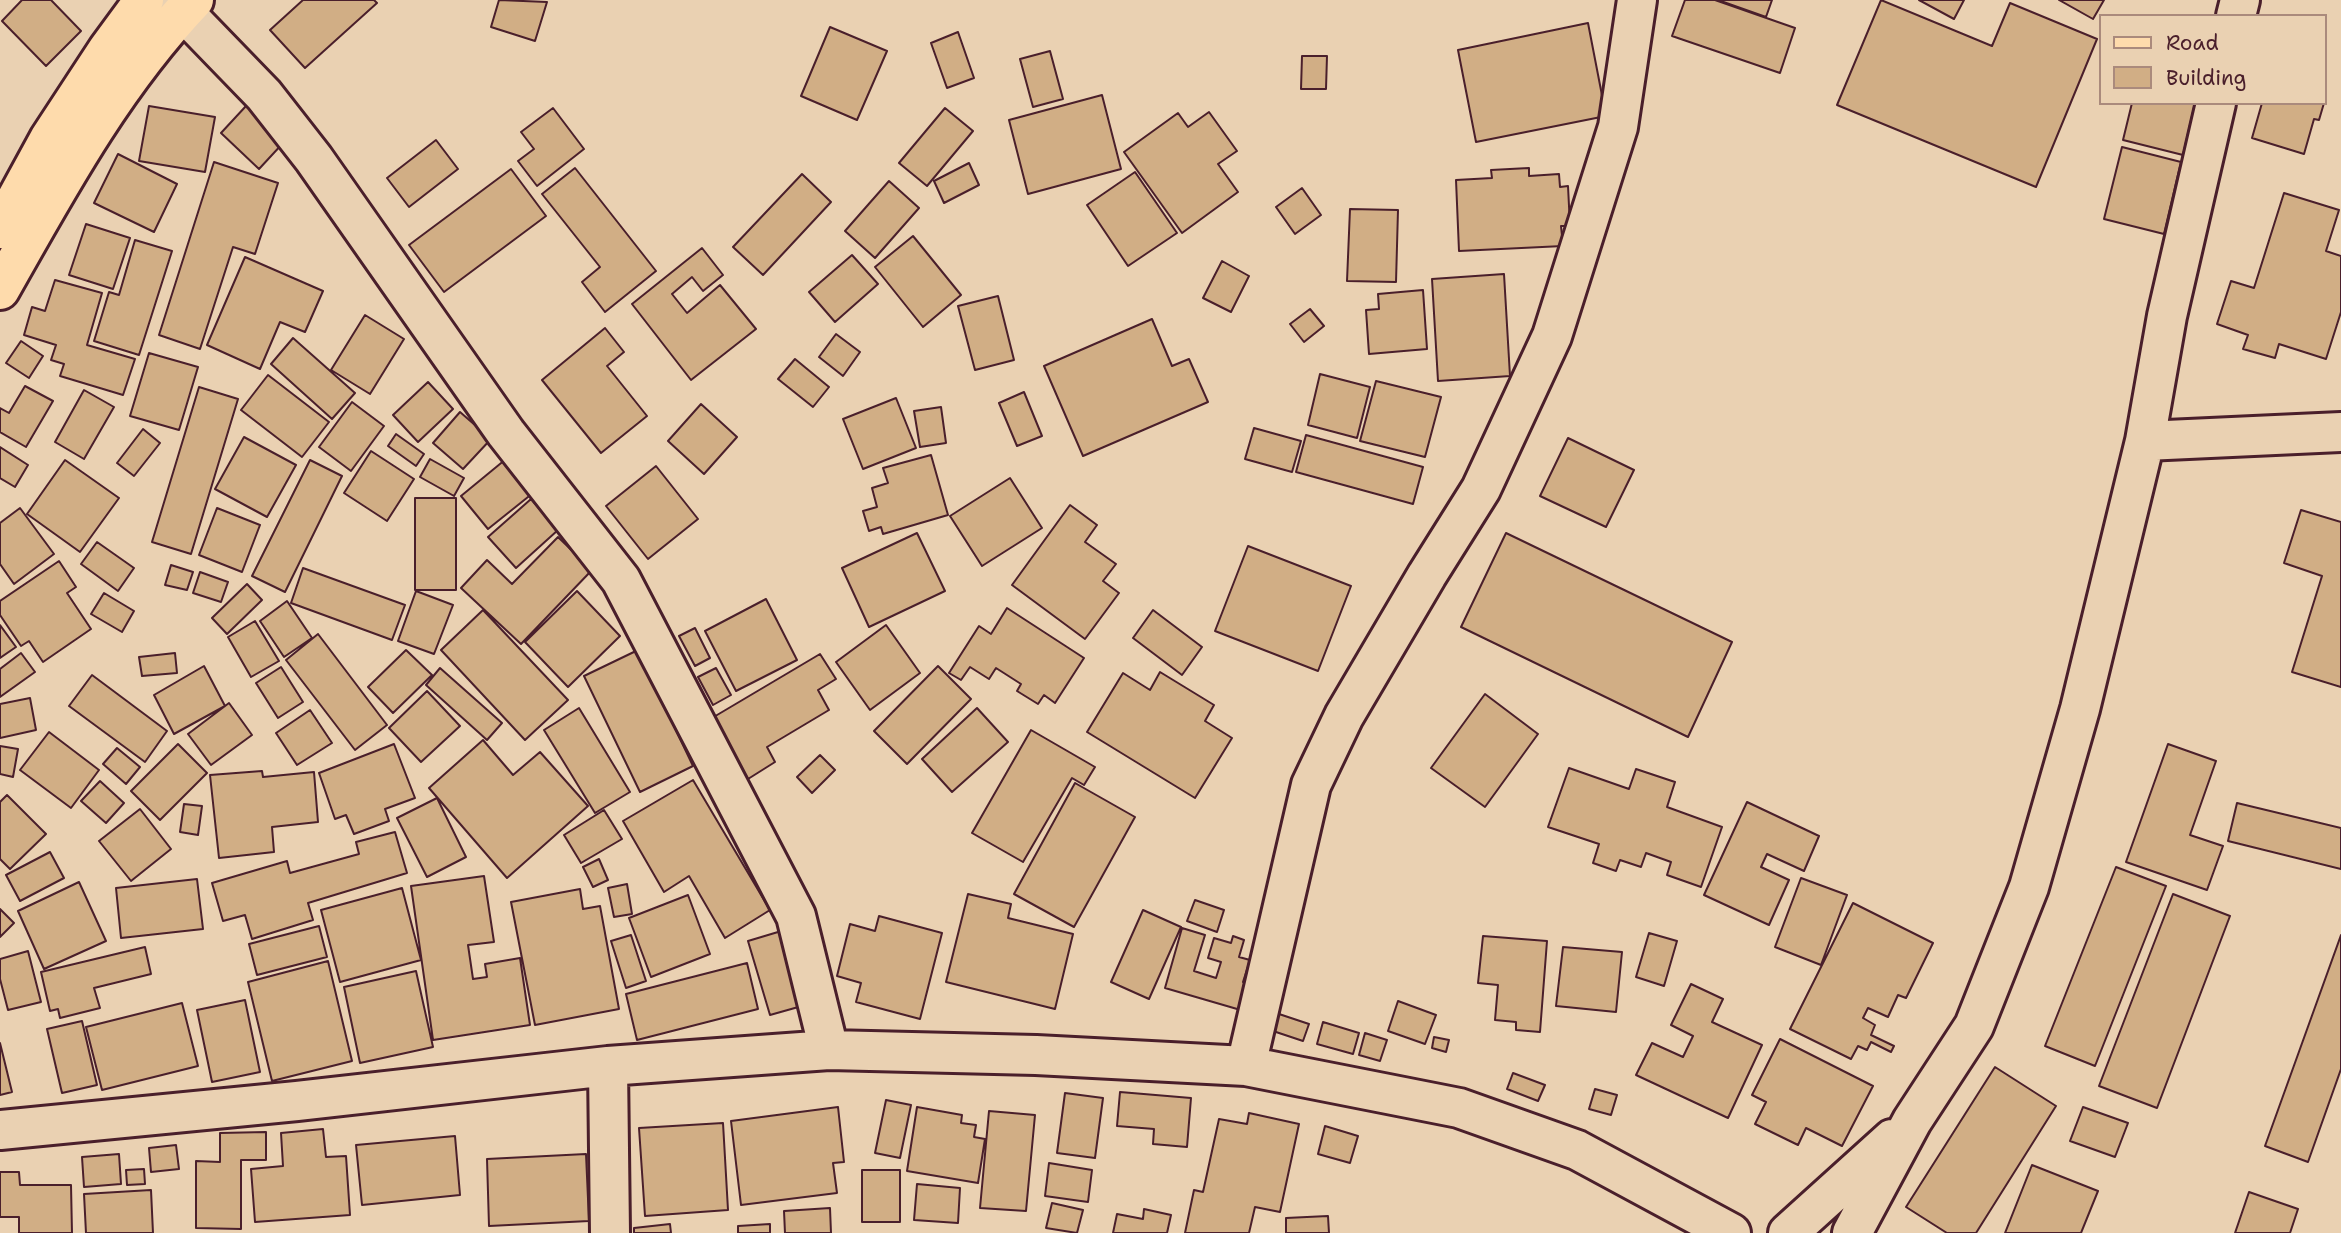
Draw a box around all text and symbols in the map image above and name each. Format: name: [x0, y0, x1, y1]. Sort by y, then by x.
legend: [2100, 14, 2327, 105]
text: Road: [2166, 29, 2219, 57]
text: Building: [2166, 64, 2246, 92]

